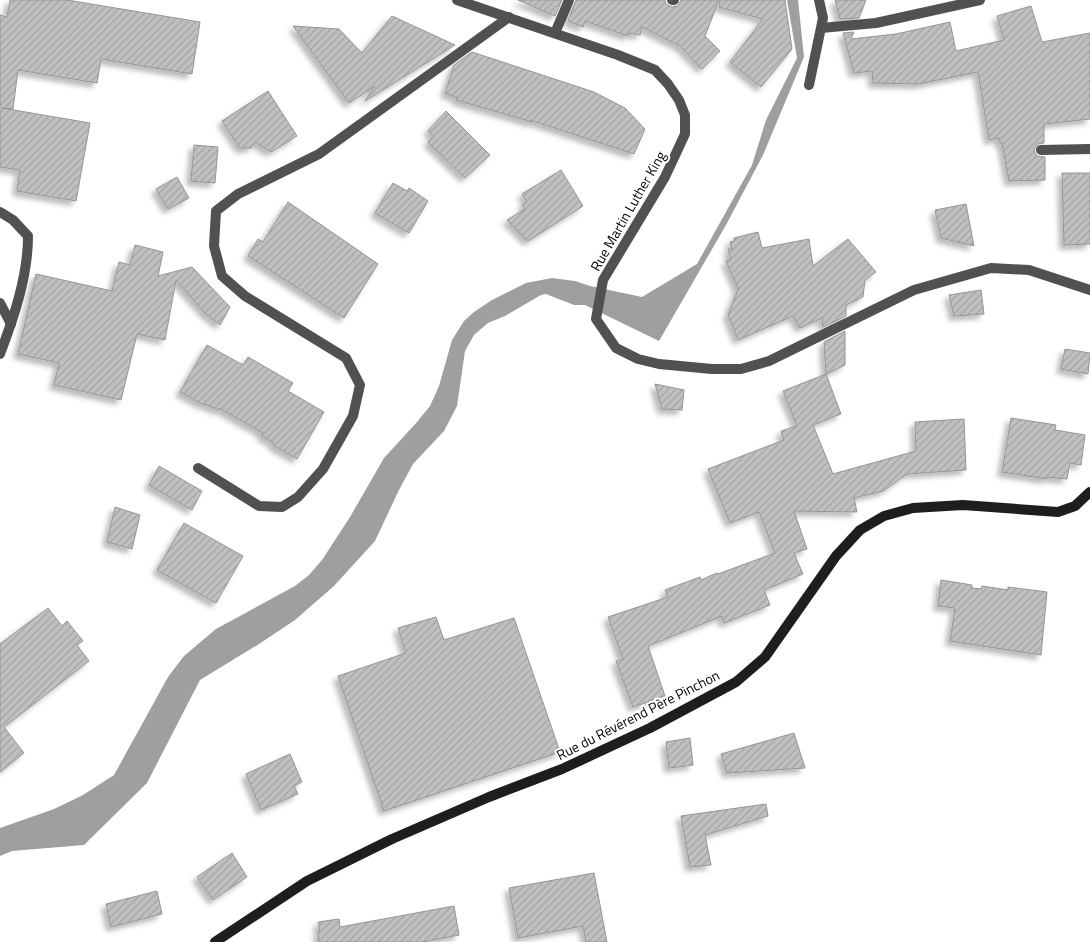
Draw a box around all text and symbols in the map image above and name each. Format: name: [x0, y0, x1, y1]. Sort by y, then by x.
street label: Rue Martin Luther King: [585, 147, 671, 275]
street label: Rue du Révérend Père Pinchon: [553, 664, 723, 765]

